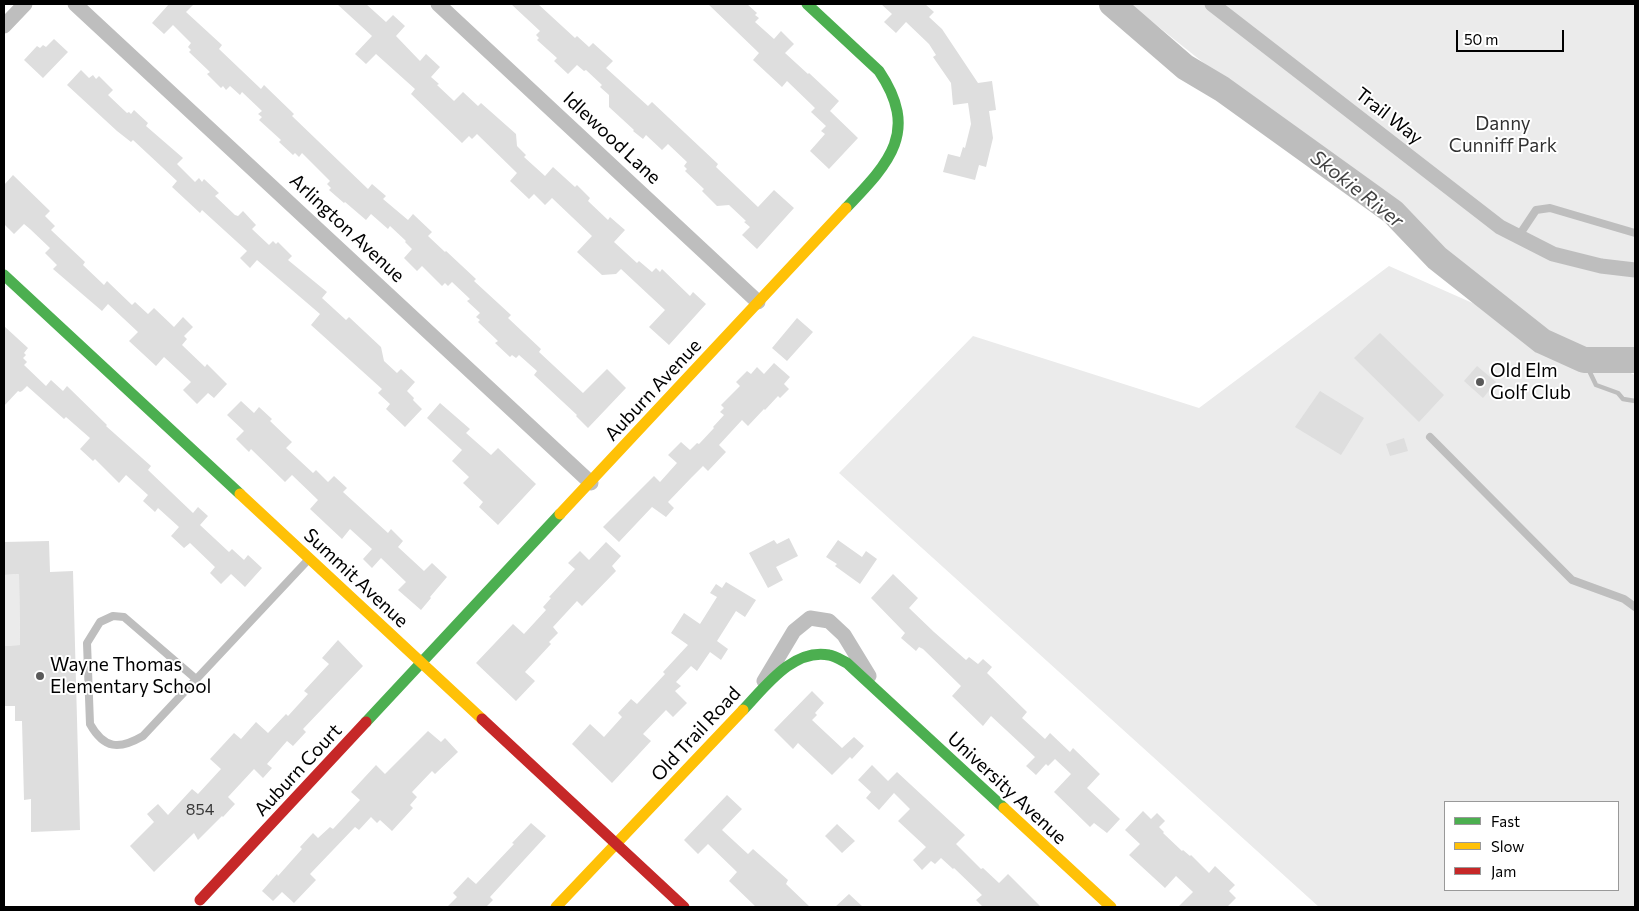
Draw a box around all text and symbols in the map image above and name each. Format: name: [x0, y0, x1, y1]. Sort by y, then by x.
scale bar: [1459, 20, 1566, 52]
text: 50 m: [1464, 30, 1498, 48]
street label: Trail Way: [1351, 83, 1427, 149]
street label: Idlewood Lane: [559, 87, 665, 189]
park label: Danny Cunniff Park: [1449, 113, 1557, 157]
water label: Skokie River: [1306, 145, 1408, 233]
street label: Arlington Avenue: [285, 169, 409, 287]
street label: Auburn Avenue: [600, 334, 706, 446]
place label: Old Elm Golf Club: [1490, 360, 1571, 404]
marker: Old Elm Golf Club: [1474, 376, 1486, 388]
street label: Summit Avenue: [299, 524, 413, 632]
place label: Wayne Thomas Elementary School: [50, 654, 211, 698]
marker: Wayne Thomas Elementary School: [34, 670, 46, 682]
street label: Old Trail Road: [647, 682, 745, 786]
street label: Auburn Court: [249, 719, 347, 821]
street label: University Avenue: [943, 727, 1071, 849]
house number: 854: [186, 800, 214, 820]
legend: [1444, 801, 1619, 891]
text: Fast: [1491, 812, 1520, 830]
text: Slow: [1491, 837, 1524, 855]
text: Jam: [1491, 862, 1516, 880]

